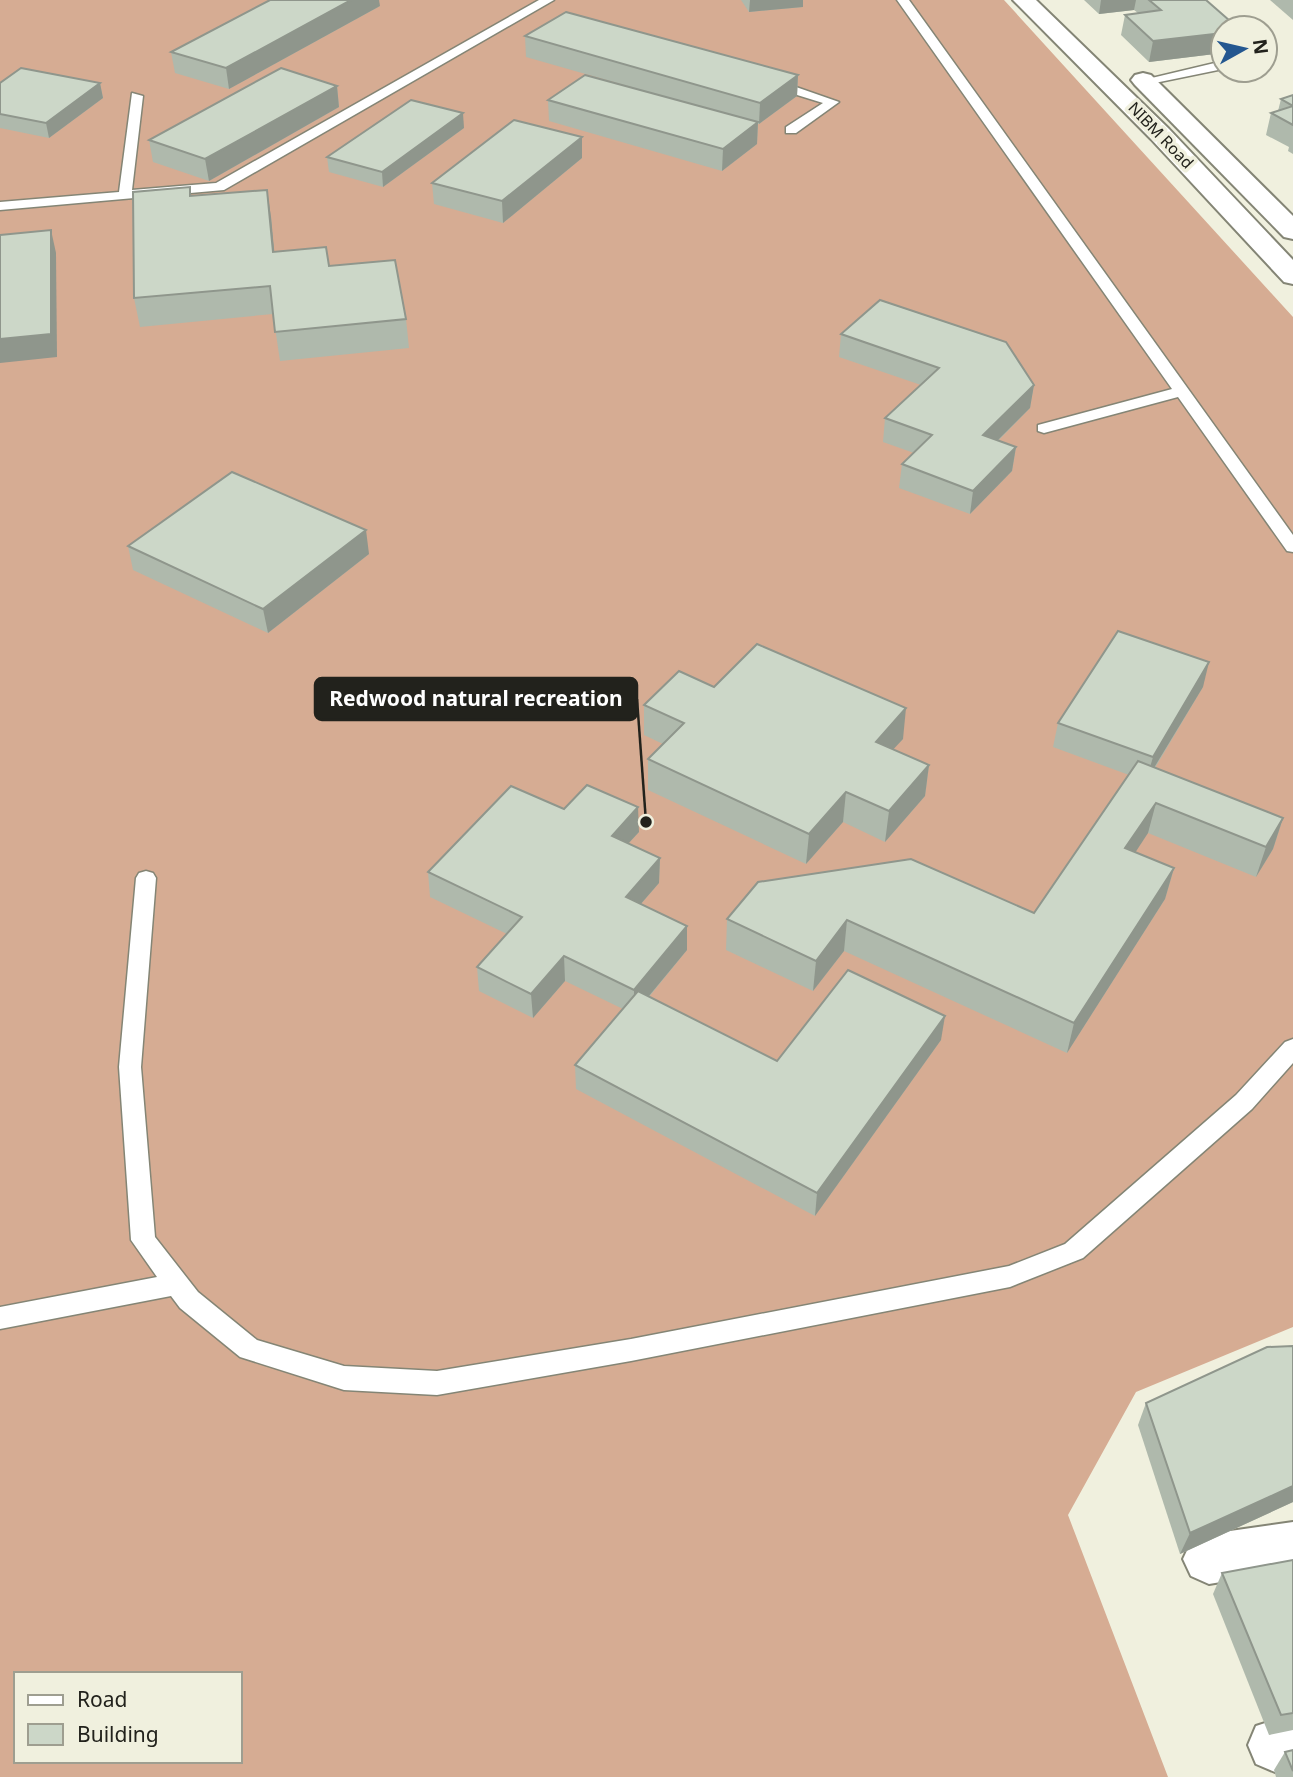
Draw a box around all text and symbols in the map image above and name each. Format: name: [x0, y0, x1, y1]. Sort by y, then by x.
north arrow: [1209, 14, 1279, 84]
text: N: [1247, 37, 1275, 56]
street label: NIBM Road: [1124, 97, 1198, 173]
callout: Redwood natural recreation: [315, 678, 637, 720]
text: Redwood natural recreation: [329, 684, 623, 712]
legend: [14, 1672, 242, 1763]
text: Road: [77, 1685, 127, 1713]
text: Building: [77, 1720, 159, 1748]

